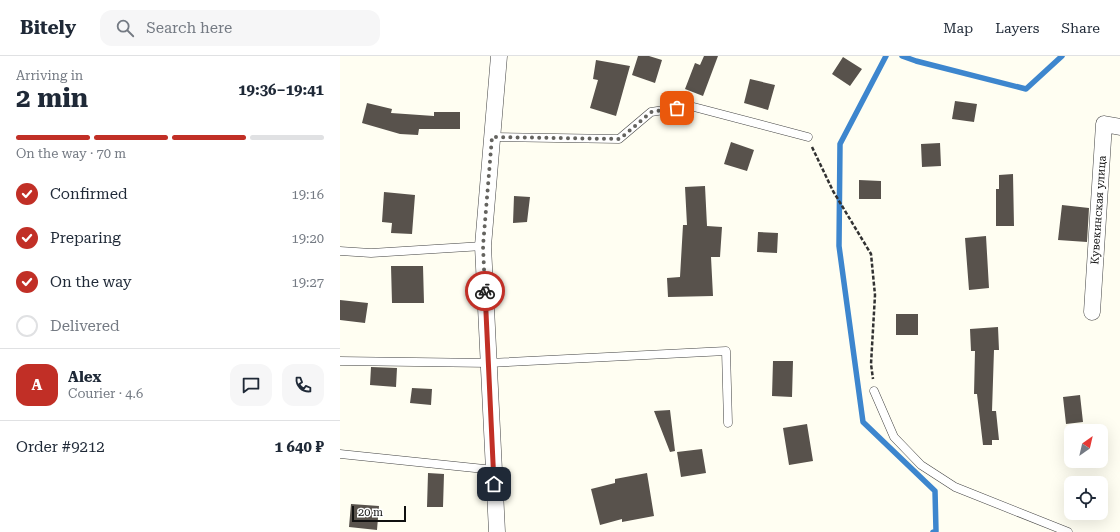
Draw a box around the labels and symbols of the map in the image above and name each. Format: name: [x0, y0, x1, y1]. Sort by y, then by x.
pin: [660, 91, 694, 125]
street label: Кувекинская улица: [1088, 155, 1109, 265]
courier: [465, 271, 505, 311]
north arrow: [1064, 424, 1108, 468]
pin: [477, 467, 511, 501]
scale bar: [352, 504, 406, 523]

